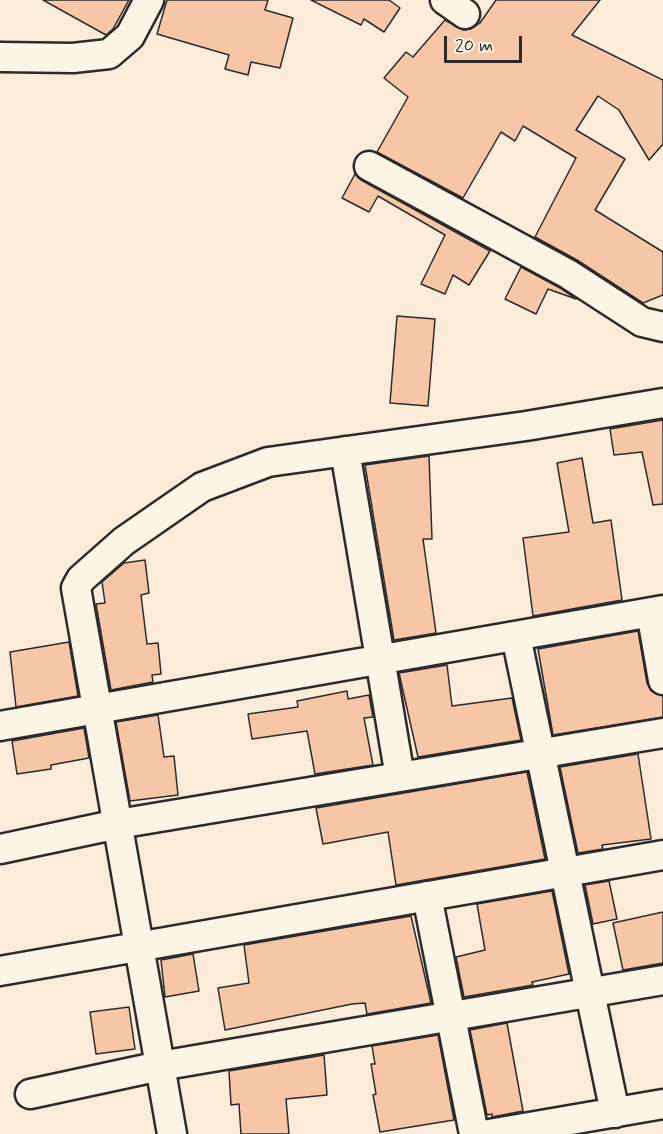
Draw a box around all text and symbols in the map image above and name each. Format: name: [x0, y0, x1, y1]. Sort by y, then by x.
scale bar: [447, 24, 525, 62]
text: 20 m: [455, 34, 493, 58]

